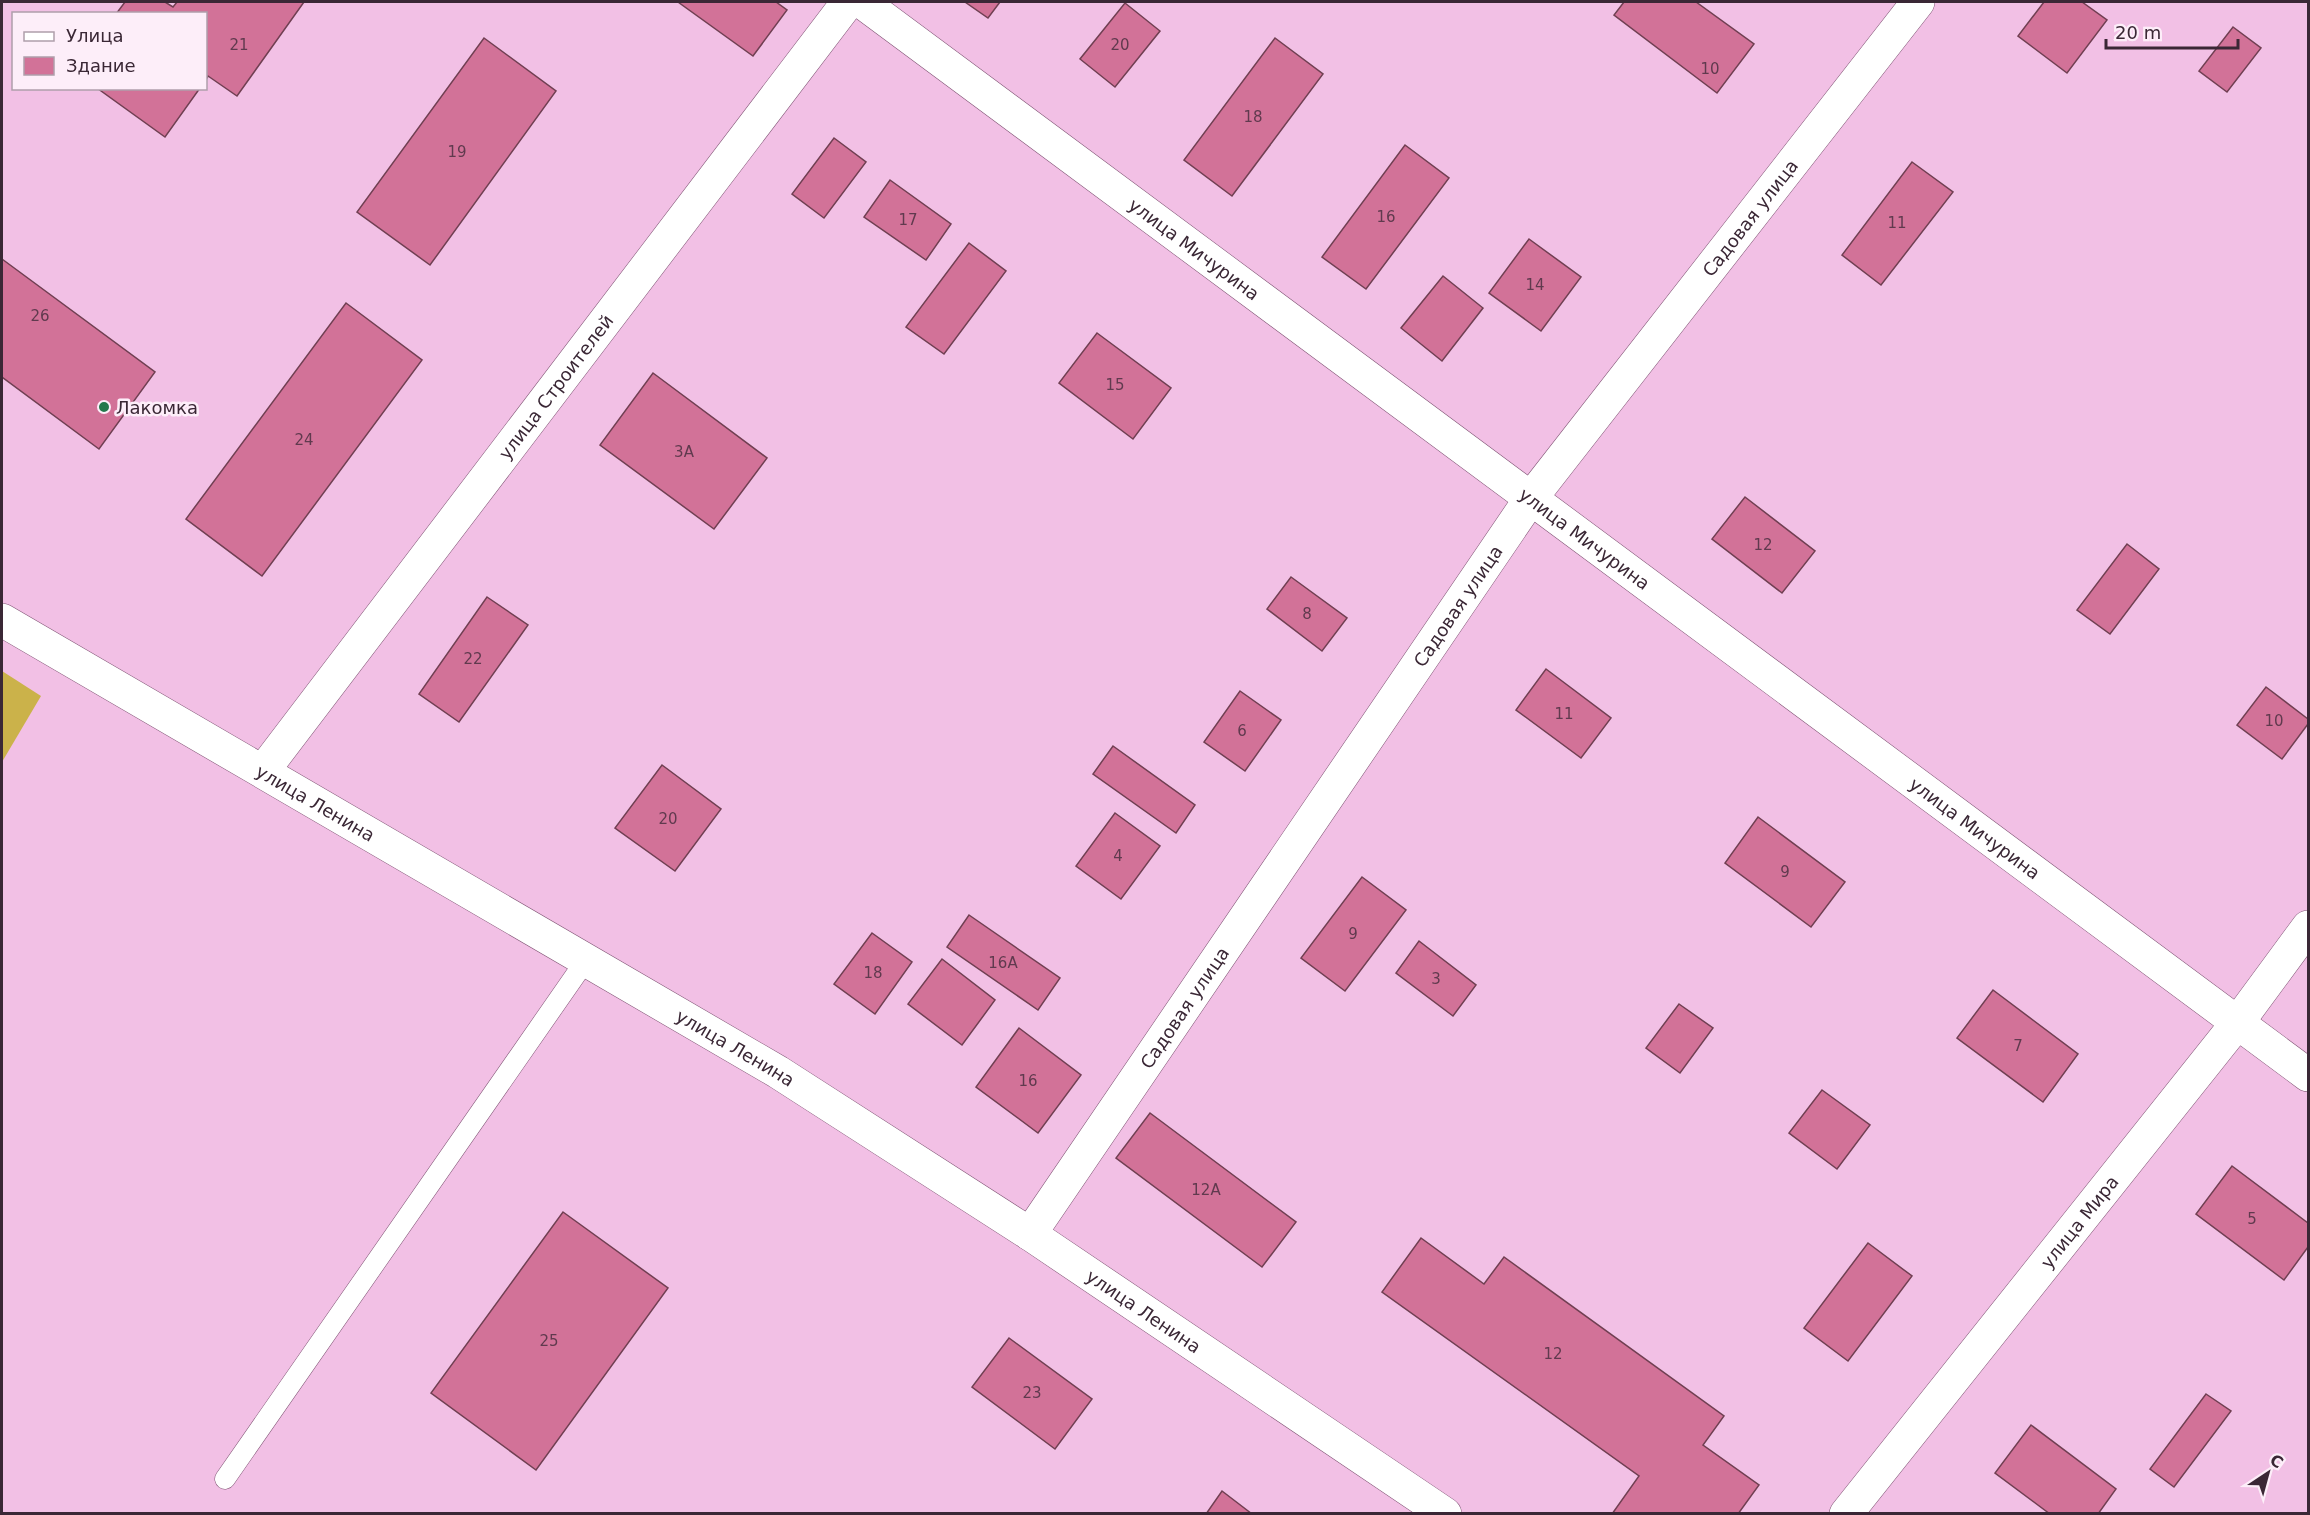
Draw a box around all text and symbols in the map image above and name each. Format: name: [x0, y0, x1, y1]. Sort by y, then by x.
legend: [12, 12, 207, 90]
scale bar: [2106, 12, 2238, 50]
text: 20 m: [2115, 22, 2161, 43]
text: Улица: [66, 25, 123, 46]
house number: 21: [229, 36, 249, 54]
house number: 20: [1110, 36, 1130, 54]
text: Здание: [66, 55, 136, 76]
house number: 10: [1700, 60, 1720, 78]
house number: 18: [1243, 108, 1263, 126]
house number: 19: [447, 143, 467, 161]
street label: Садовая улица: [1698, 155, 1802, 280]
street label: улица Мичурина: [1125, 193, 1264, 304]
house number: 16: [1376, 208, 1396, 226]
house number: 17: [898, 211, 918, 229]
house number: 11: [1887, 214, 1907, 232]
house number: 14: [1525, 276, 1545, 294]
house number: 26: [30, 307, 50, 325]
street label: улица Строителей: [494, 310, 617, 463]
house number: 15: [1105, 376, 1125, 394]
place label: Лакомка: [116, 397, 198, 418]
marker: Лакомка: [97, 400, 111, 414]
house number: 24: [294, 431, 314, 449]
house number: 3А: [674, 443, 695, 461]
street label: улица Мичурина: [1515, 483, 1654, 594]
house number: 12: [1753, 536, 1773, 554]
street label: Садовая улица: [1409, 541, 1506, 671]
house number: 8: [1302, 605, 1312, 623]
house number: 22: [463, 650, 483, 668]
house number: 11: [1554, 705, 1574, 723]
house number: 10: [2264, 712, 2284, 730]
house number: 6: [1237, 722, 1247, 740]
street label: улица Ленина: [253, 760, 379, 845]
street label: улица Мичурина: [1906, 773, 2044, 883]
house number: 20: [658, 810, 678, 828]
house number: 4: [1113, 847, 1123, 865]
house number: 9: [1780, 863, 1790, 881]
house number: 9: [1348, 925, 1358, 943]
street label: Садовая улица: [1135, 943, 1233, 1072]
house number: 16А: [988, 954, 1018, 972]
house number: 18: [863, 964, 883, 982]
house number: 3: [1431, 970, 1441, 988]
street label: улица Ленина: [673, 1005, 799, 1090]
house number: 7: [2013, 1037, 2023, 1055]
house number: 16: [1018, 1072, 1038, 1090]
street label: улица Мира: [2036, 1171, 2122, 1272]
house number: 12А: [1191, 1181, 1221, 1199]
house number: 5: [2247, 1210, 2257, 1228]
street label: улица Ленина: [1083, 1265, 1205, 1357]
house number: 25: [539, 1332, 559, 1350]
house number: 12: [1543, 1345, 1563, 1363]
house number: 23: [1022, 1384, 1042, 1402]
north arrow: [2238, 1443, 2298, 1503]
text: С: [2266, 1450, 2287, 1472]

